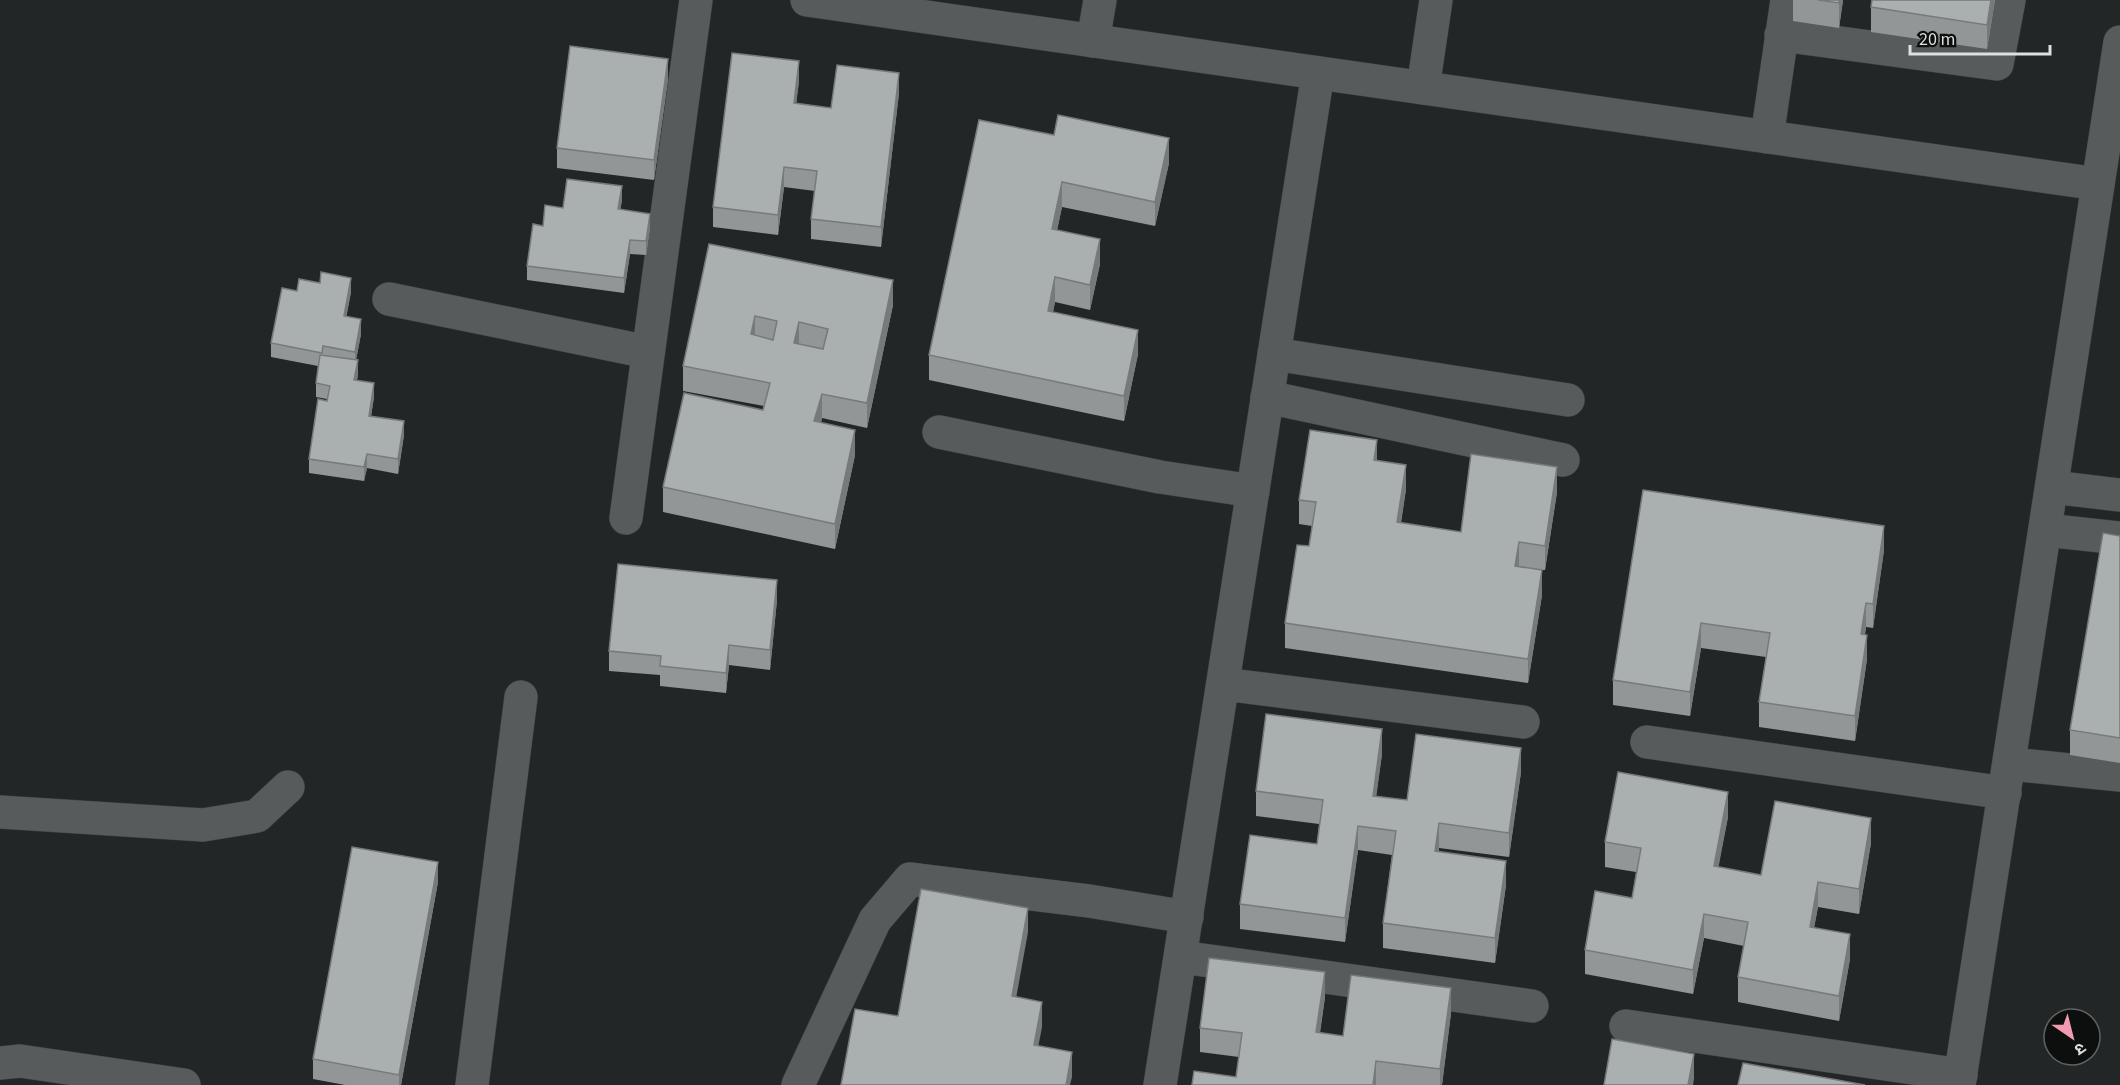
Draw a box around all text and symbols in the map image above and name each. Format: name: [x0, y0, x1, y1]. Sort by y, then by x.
scale bar: [1910, 18, 2050, 56]
text: 20 m: [1919, 27, 1955, 52]
north arrow: [2042, 1007, 2102, 1067]
text: उ: [2069, 1037, 2090, 1061]

